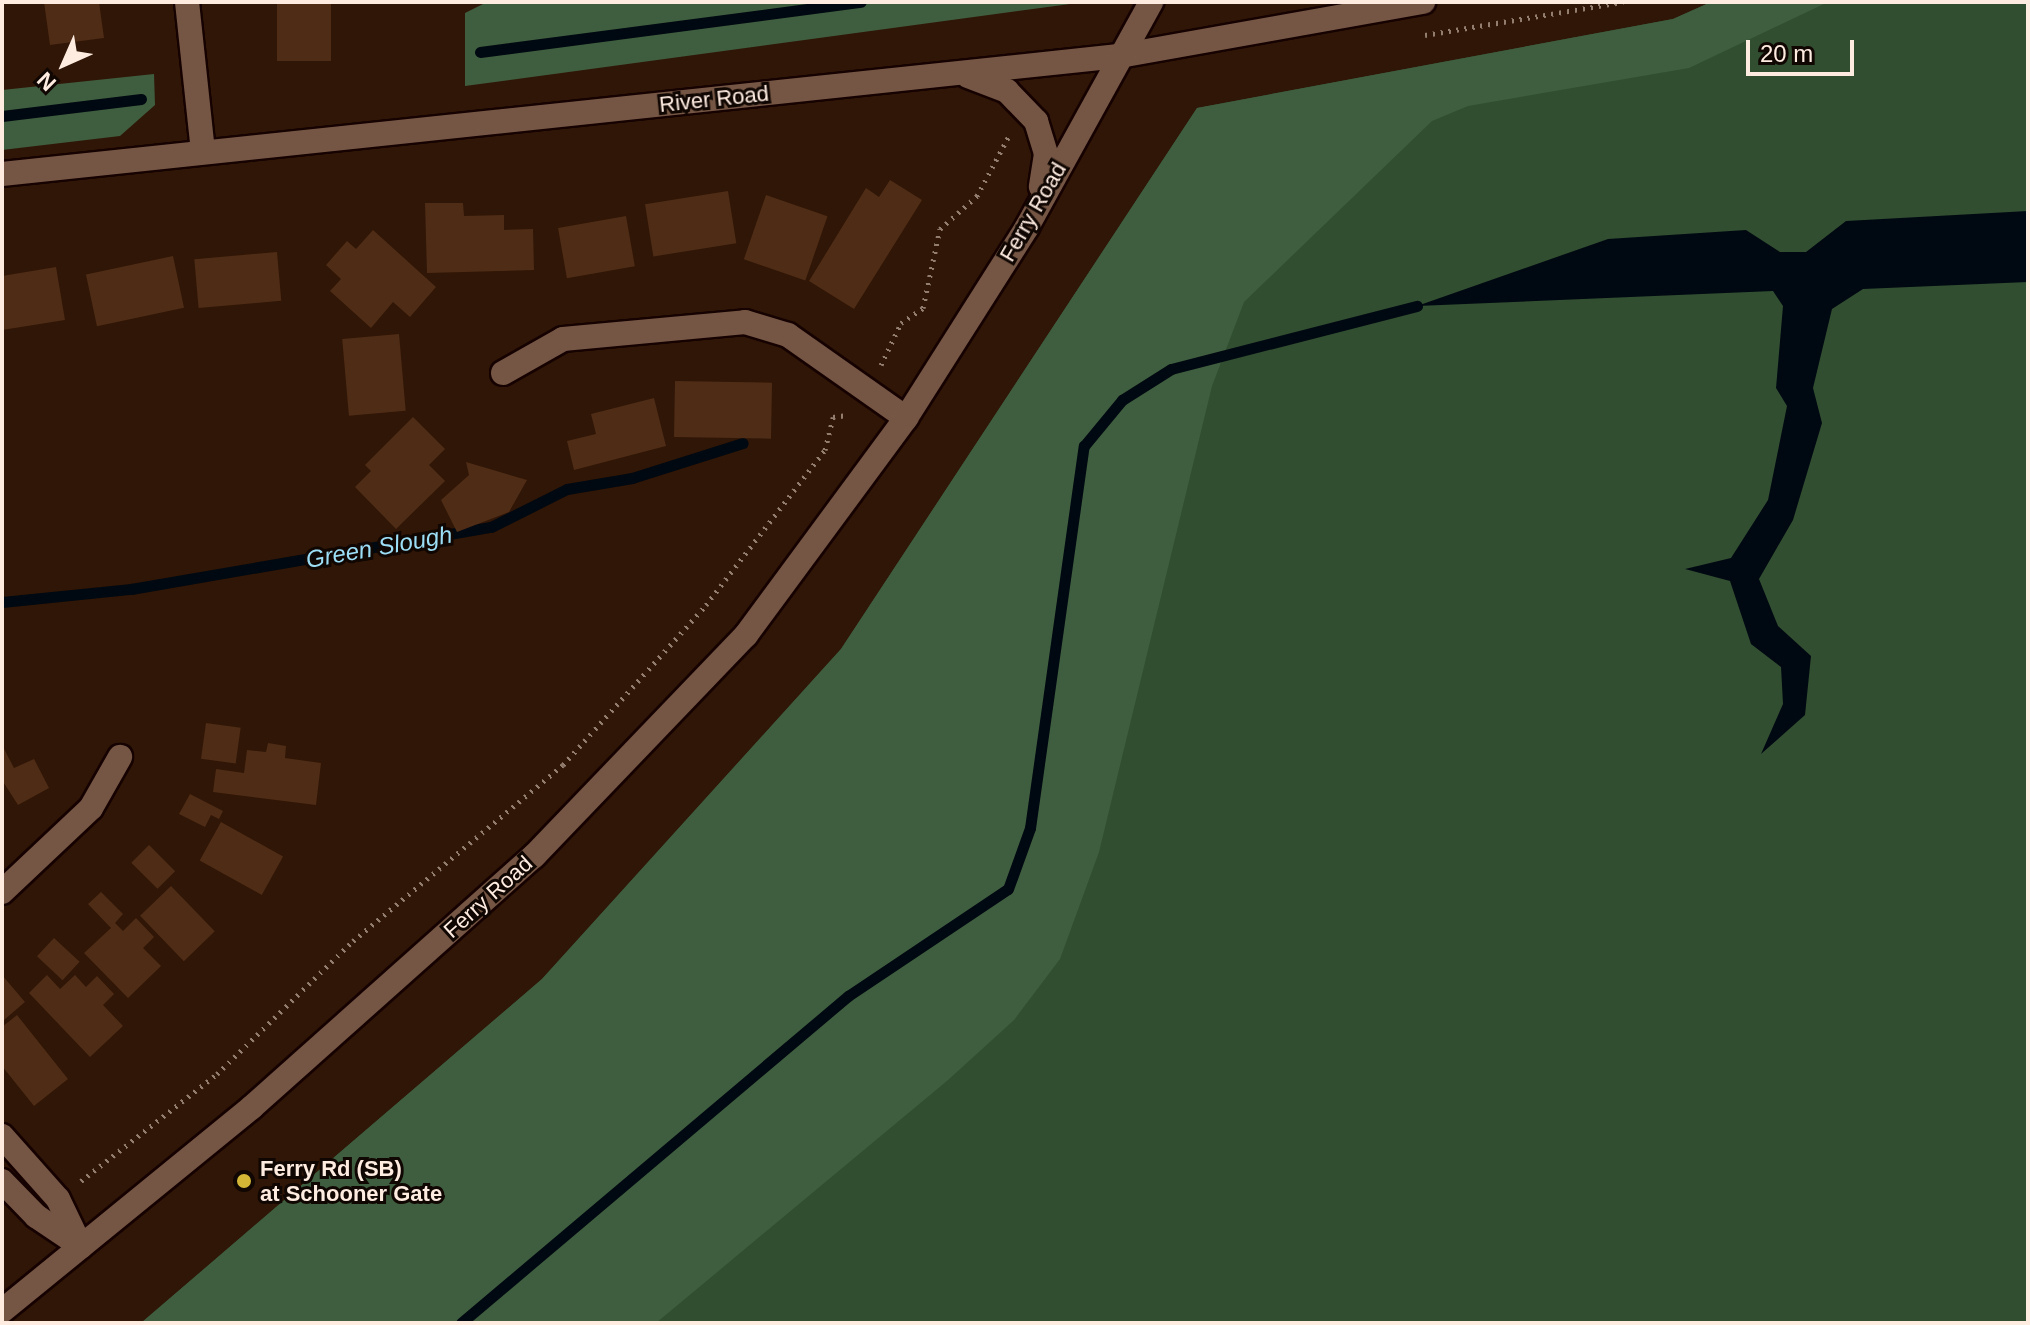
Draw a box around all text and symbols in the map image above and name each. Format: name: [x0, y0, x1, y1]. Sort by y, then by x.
north arrow: [24, 24, 104, 104]
scale bar: [1750, 24, 1858, 74]
text: 20 m: [1760, 40, 1813, 67]
text: N: [32, 67, 61, 96]
street label: River Road: [658, 80, 770, 118]
street label: Ferry Road: [994, 158, 1072, 266]
water label: Green Slough: [304, 520, 454, 574]
street label: Ferry Road: [438, 850, 538, 944]
place label: Ferry Rd (SB) at Schooner Gate: [260, 1155, 442, 1206]
marker: Ferry Rd (SB) at Schooner Gate: [235, 1172, 253, 1190]

